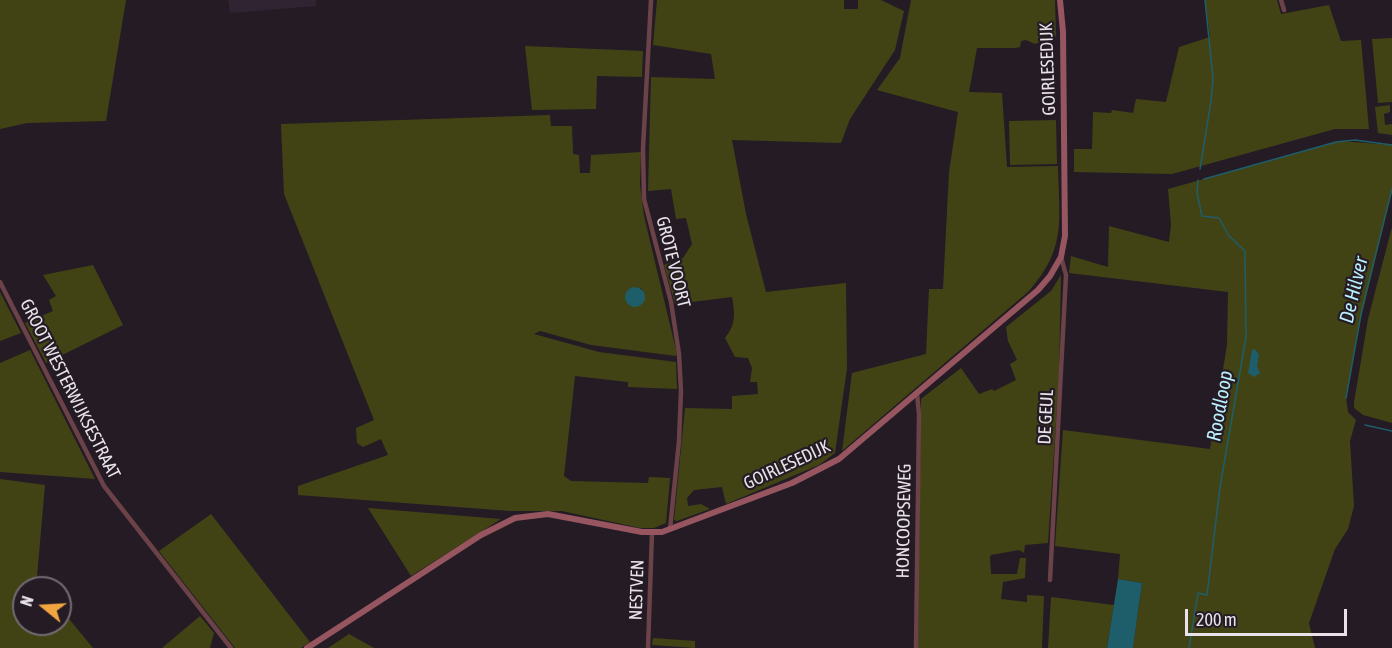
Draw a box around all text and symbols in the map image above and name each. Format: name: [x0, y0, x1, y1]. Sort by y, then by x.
street label: GOIRLESEDIJK: [1036, 22, 1060, 116]
street label: GROTE VOORT: [651, 214, 695, 310]
water label: De Hilver: [1335, 254, 1373, 326]
street label: GROOT WESTERWIJKSESTRAAT: [15, 296, 125, 482]
water label: Roodloop: [1202, 369, 1238, 443]
street label: DE GEUL: [1034, 389, 1058, 445]
street label: GOIRLESEDIJK: [740, 436, 834, 494]
street label: HONCOOPSEWEG: [892, 463, 916, 579]
street label: NESTVEN: [625, 559, 649, 621]
north arrow: [12, 576, 72, 636]
text: N: [17, 594, 37, 608]
scale bar: [1188, 597, 1350, 635]
text: 200 m: [1196, 609, 1237, 630]

